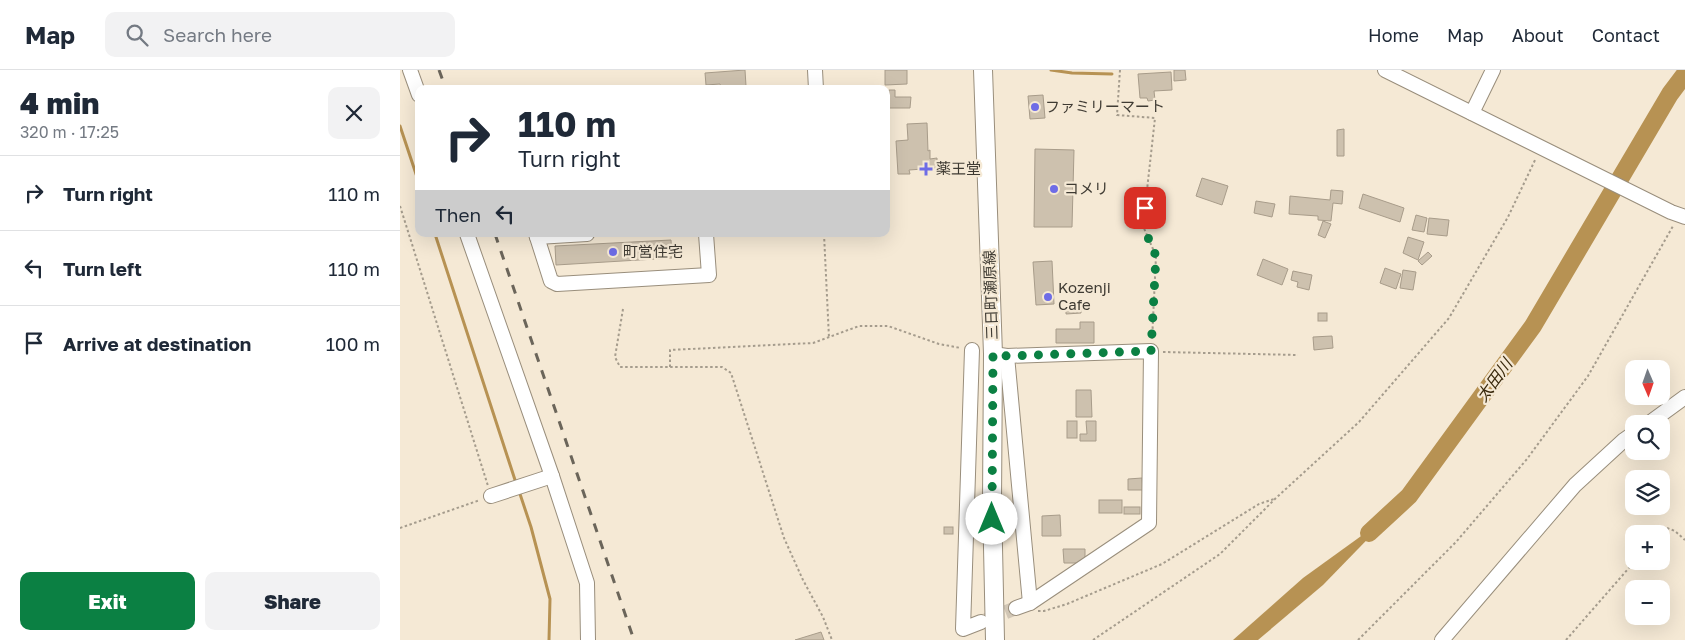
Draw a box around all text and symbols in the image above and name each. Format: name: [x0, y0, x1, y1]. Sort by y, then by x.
search box: [105, 12, 455, 57]
text: Map: [25, 20, 75, 49]
icon: search: [123, 21, 151, 49]
text: Search here: [163, 23, 272, 46]
text: Home: [1368, 24, 1419, 46]
text: Map: [1447, 24, 1484, 46]
text: About: [1512, 24, 1564, 46]
text: Contact: [1592, 24, 1660, 46]
text: 4 min: [20, 85, 99, 121]
button: close: [328, 87, 380, 139]
place label: ファミリーマート: [1045, 97, 1165, 115]
marker: ファミリーマート: [1029, 101, 1041, 113]
text: 110 m: [518, 103, 616, 145]
icon: right: [435, 105, 500, 170]
text: 320 m · 17:25: [20, 122, 119, 142]
text: Turn right: [518, 145, 621, 172]
place label: 薬王堂: [936, 159, 981, 177]
marker: 薬王堂: [920, 163, 932, 175]
icon: right: [20, 179, 48, 207]
place label: コメリ: [1064, 179, 1109, 197]
text: Turn right: [63, 182, 153, 205]
text: 110 m: [328, 182, 380, 205]
marker: コメリ: [1048, 183, 1060, 195]
pin: [1124, 187, 1166, 229]
icon: arrive: [1131, 194, 1159, 222]
icon: left: [491, 200, 519, 228]
text: Then: [435, 203, 481, 226]
place label: 町営住宅: [623, 242, 683, 260]
marker: 町営住宅: [607, 246, 619, 258]
street label: 三日町瀬原線: [979, 250, 1001, 340]
icon: left: [20, 254, 48, 282]
text: Turn left: [63, 257, 142, 280]
text: 110 m: [328, 257, 380, 280]
place label: Kozenji Cafe: [1058, 278, 1111, 313]
marker: Kozenji Cafe: [1042, 291, 1054, 303]
icon: arrive: [20, 329, 48, 357]
text: Arrive at destination: [63, 332, 251, 355]
text: 100 m: [326, 332, 380, 355]
water label: 太田川: [1472, 353, 1517, 405]
north arrow: [1625, 360, 1670, 405]
map controls: [1625, 360, 1670, 625]
button: search: [1625, 415, 1670, 460]
button: layers: [1625, 470, 1670, 515]
position arrow: [965, 492, 1017, 544]
button: +: [1625, 525, 1670, 570]
button: Exit: [20, 572, 195, 630]
button: Share: [205, 572, 380, 630]
button: −: [1625, 580, 1670, 625]

